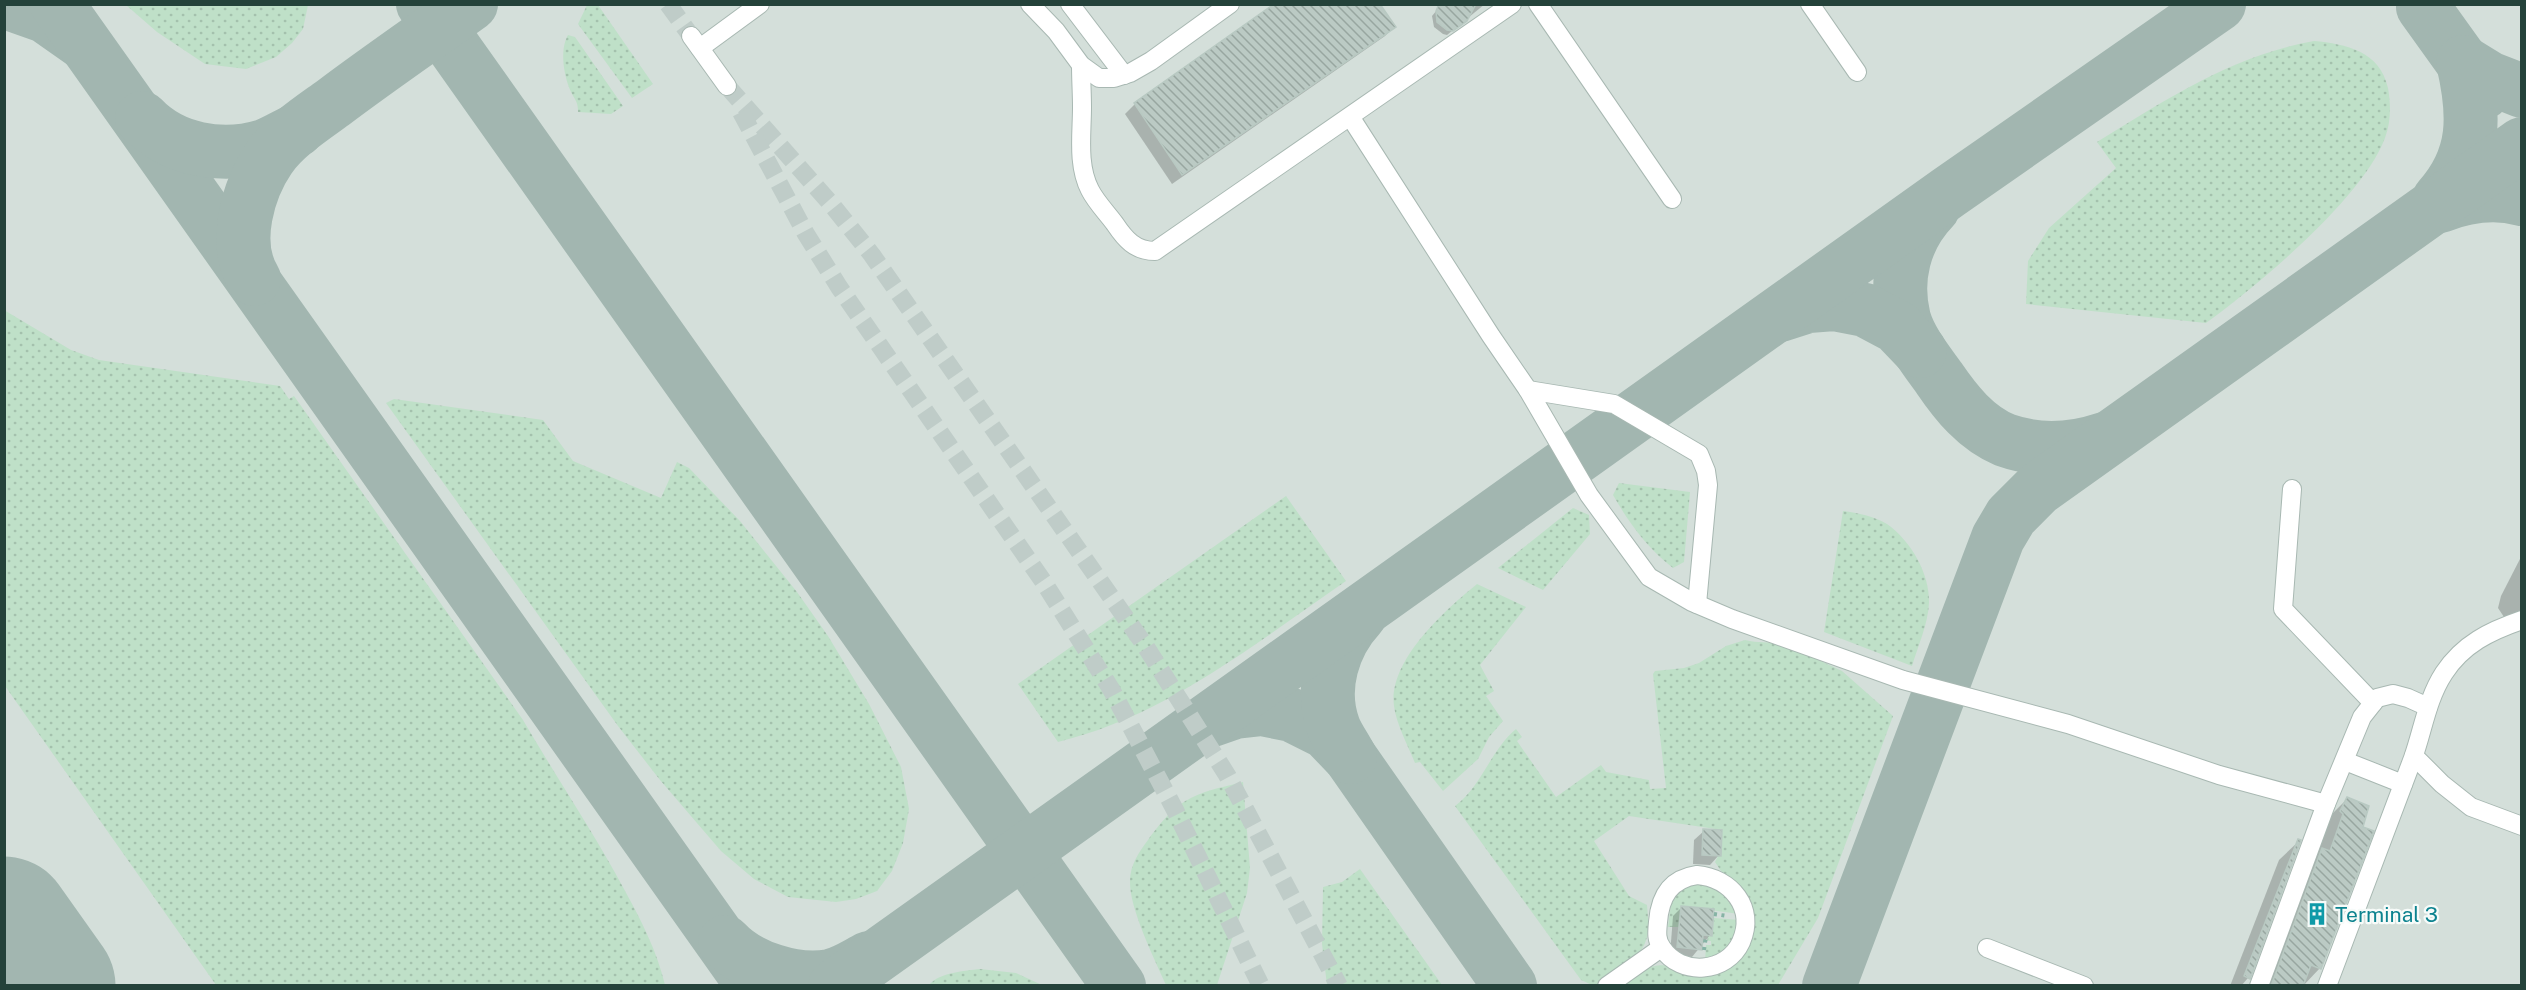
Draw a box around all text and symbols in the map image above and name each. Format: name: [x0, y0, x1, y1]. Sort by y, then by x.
building icon: Terminal 3: [2304, 901, 2330, 927]
place label: Terminal 3: [2335, 902, 2438, 927]

